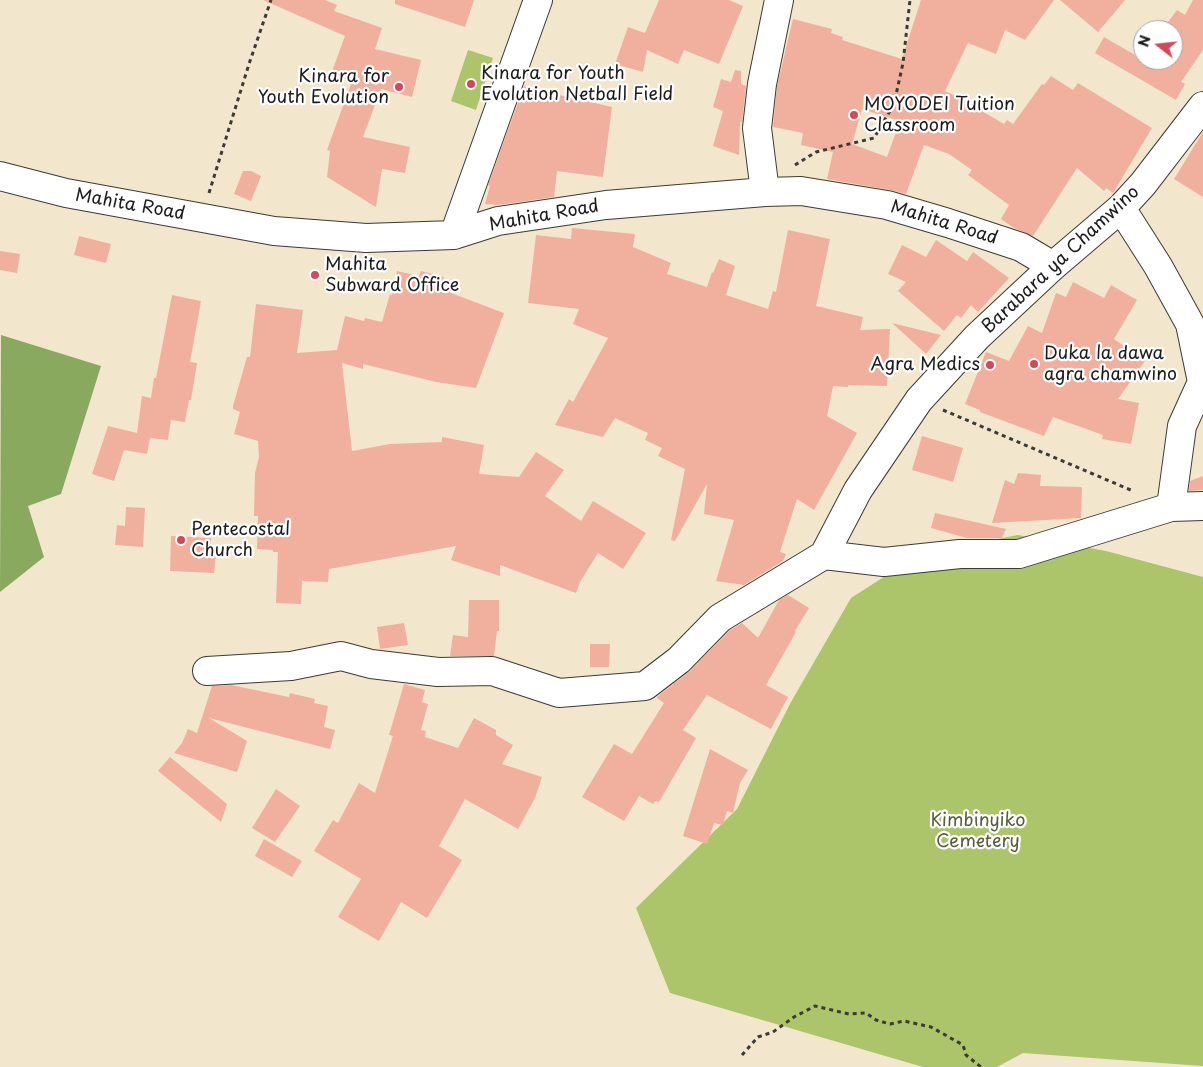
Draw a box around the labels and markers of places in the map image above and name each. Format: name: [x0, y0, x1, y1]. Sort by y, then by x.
place label: Kinara for Youth Evolution Netball Field: [481, 63, 673, 106]
place label: Kinara for Youth Evolution: [258, 66, 389, 108]
marker: Kinara for Youth Evolution Netball Field: [465, 78, 477, 90]
marker: Kinara for Youth Evolution: [393, 81, 405, 93]
place label: MOYODEI Tuition Classroom: [864, 94, 1015, 136]
marker: MOYODEI Tuition Classroom: [848, 109, 860, 121]
place label: Mahita Subward Office: [325, 254, 459, 296]
marker: Mahita Subward Office: [309, 269, 321, 281]
place label: Duka la dawa agra chamwino: [1044, 343, 1177, 386]
place label: Agra Medics: [871, 354, 980, 376]
marker: Duka la dawa agra chamwino: [1028, 358, 1040, 370]
marker: Agra Medics: [984, 359, 996, 371]
place label: Pentecostal Church: [191, 519, 290, 562]
marker: Pentecostal Church: [175, 534, 187, 546]

